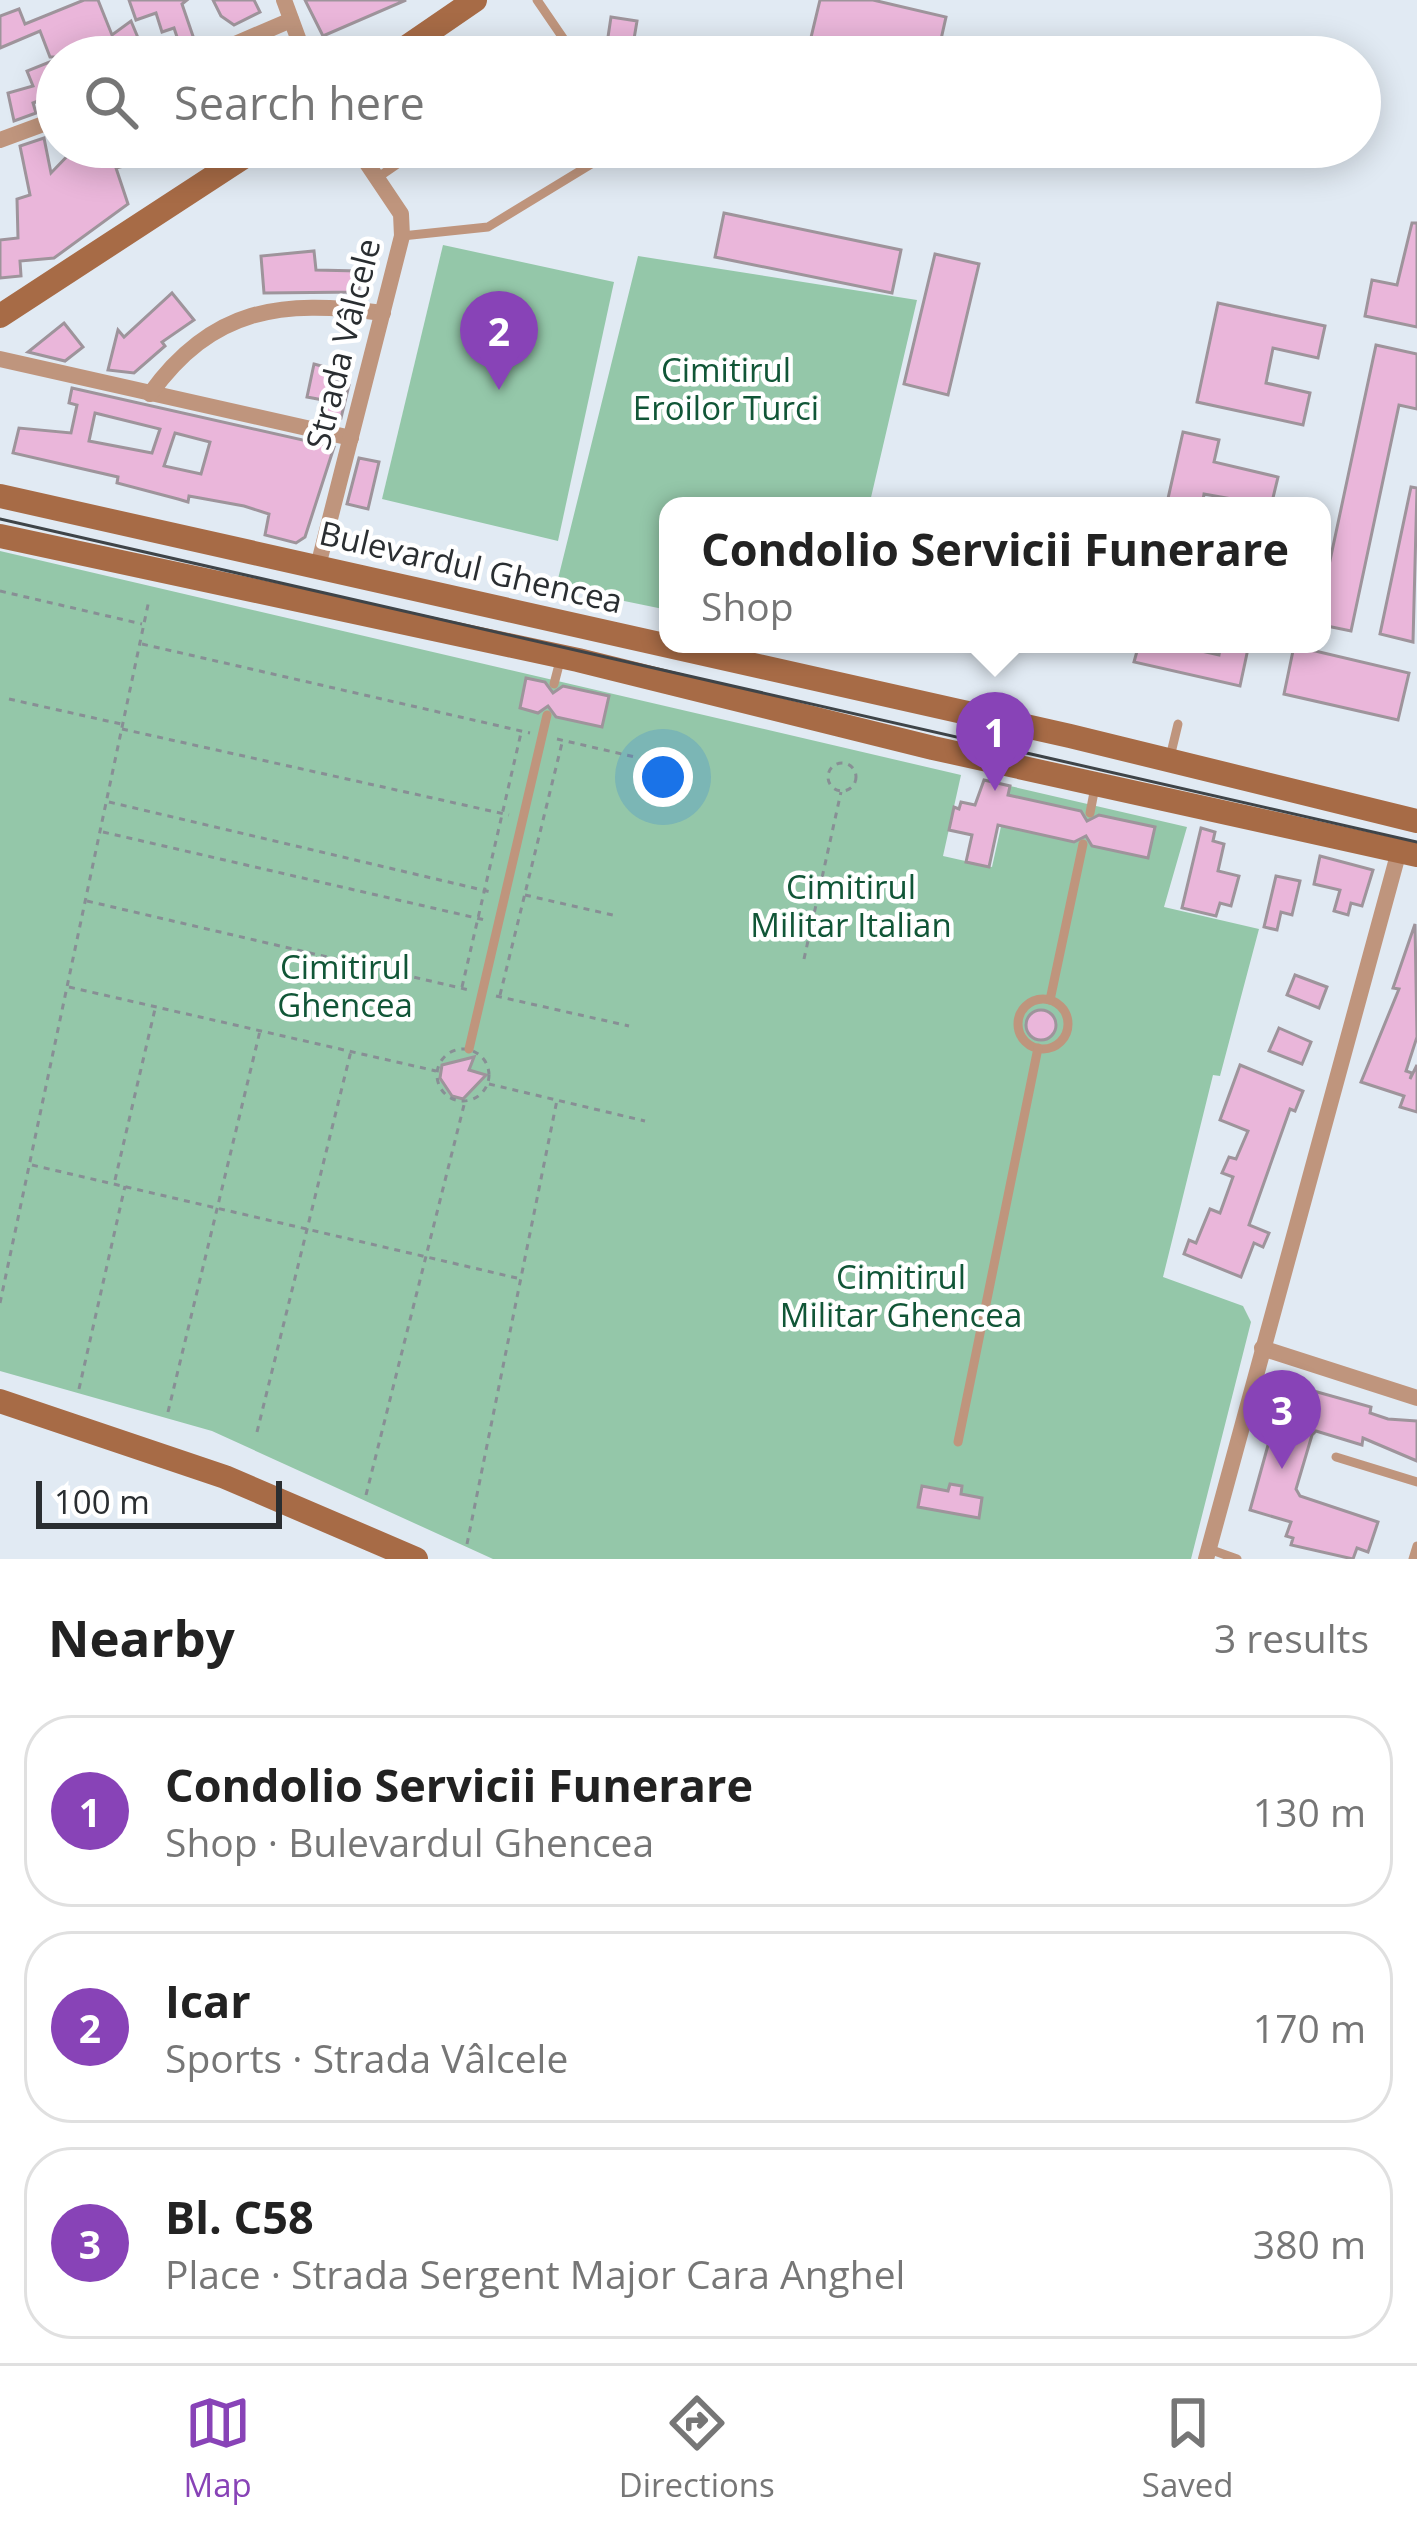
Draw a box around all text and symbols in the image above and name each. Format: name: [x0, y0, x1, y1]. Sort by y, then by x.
search box: [36, 36, 1381, 168]
icon: search: [78, 69, 144, 135]
text: Search here: [174, 72, 425, 133]
street label: Strada Vâlcele: [295, 233, 391, 454]
pin: 2: [460, 291, 538, 390]
park label: Cimitirul Eroilor Turci: [633, 347, 819, 430]
popup: [659, 497, 1331, 653]
street label: Bulevardul Ghencea: [315, 510, 627, 623]
text: Condolio Servicii Funerare: [701, 518, 1289, 579]
text: Shop: [701, 579, 794, 632]
pin: 1: [956, 692, 1034, 791]
your location: [633, 747, 693, 807]
park label: Cimitirul Militar Italian: [750, 864, 952, 947]
park label: Cimitirul Ghencea: [277, 944, 413, 1027]
park label: Cimitirul Militar Ghencea: [780, 1254, 1022, 1337]
pin: 3: [1243, 1370, 1321, 1469]
scale bar: [36, 1475, 282, 1528]
text: 100 m: [54, 1479, 150, 1524]
text: Nearby: [48, 1602, 235, 1672]
text: 3 results: [1214, 1611, 1369, 1664]
text: Condolio Servicii Funerare: [165, 1754, 753, 1815]
text: 1: [79, 1785, 101, 1838]
text: 130 m: [1253, 1785, 1366, 1838]
text: Shop · Bulevardul Ghencea: [165, 1815, 654, 1868]
text: Icar: [165, 1970, 251, 2031]
text: 2: [79, 2001, 101, 2054]
text: 170 m: [1253, 2001, 1366, 2054]
text: Sports · Strada Vâlcele: [165, 2031, 568, 2084]
text: Bl. C58: [165, 2186, 314, 2247]
text: 3: [79, 2217, 101, 2270]
text: 380 m: [1253, 2217, 1366, 2270]
text: Place · Strada Sergent Major Cara Anghel: [165, 2247, 905, 2300]
tab: Map: [184, 2390, 252, 2507]
tab: Directions: [619, 2390, 775, 2507]
tab: Saved: [1142, 2390, 1233, 2507]

